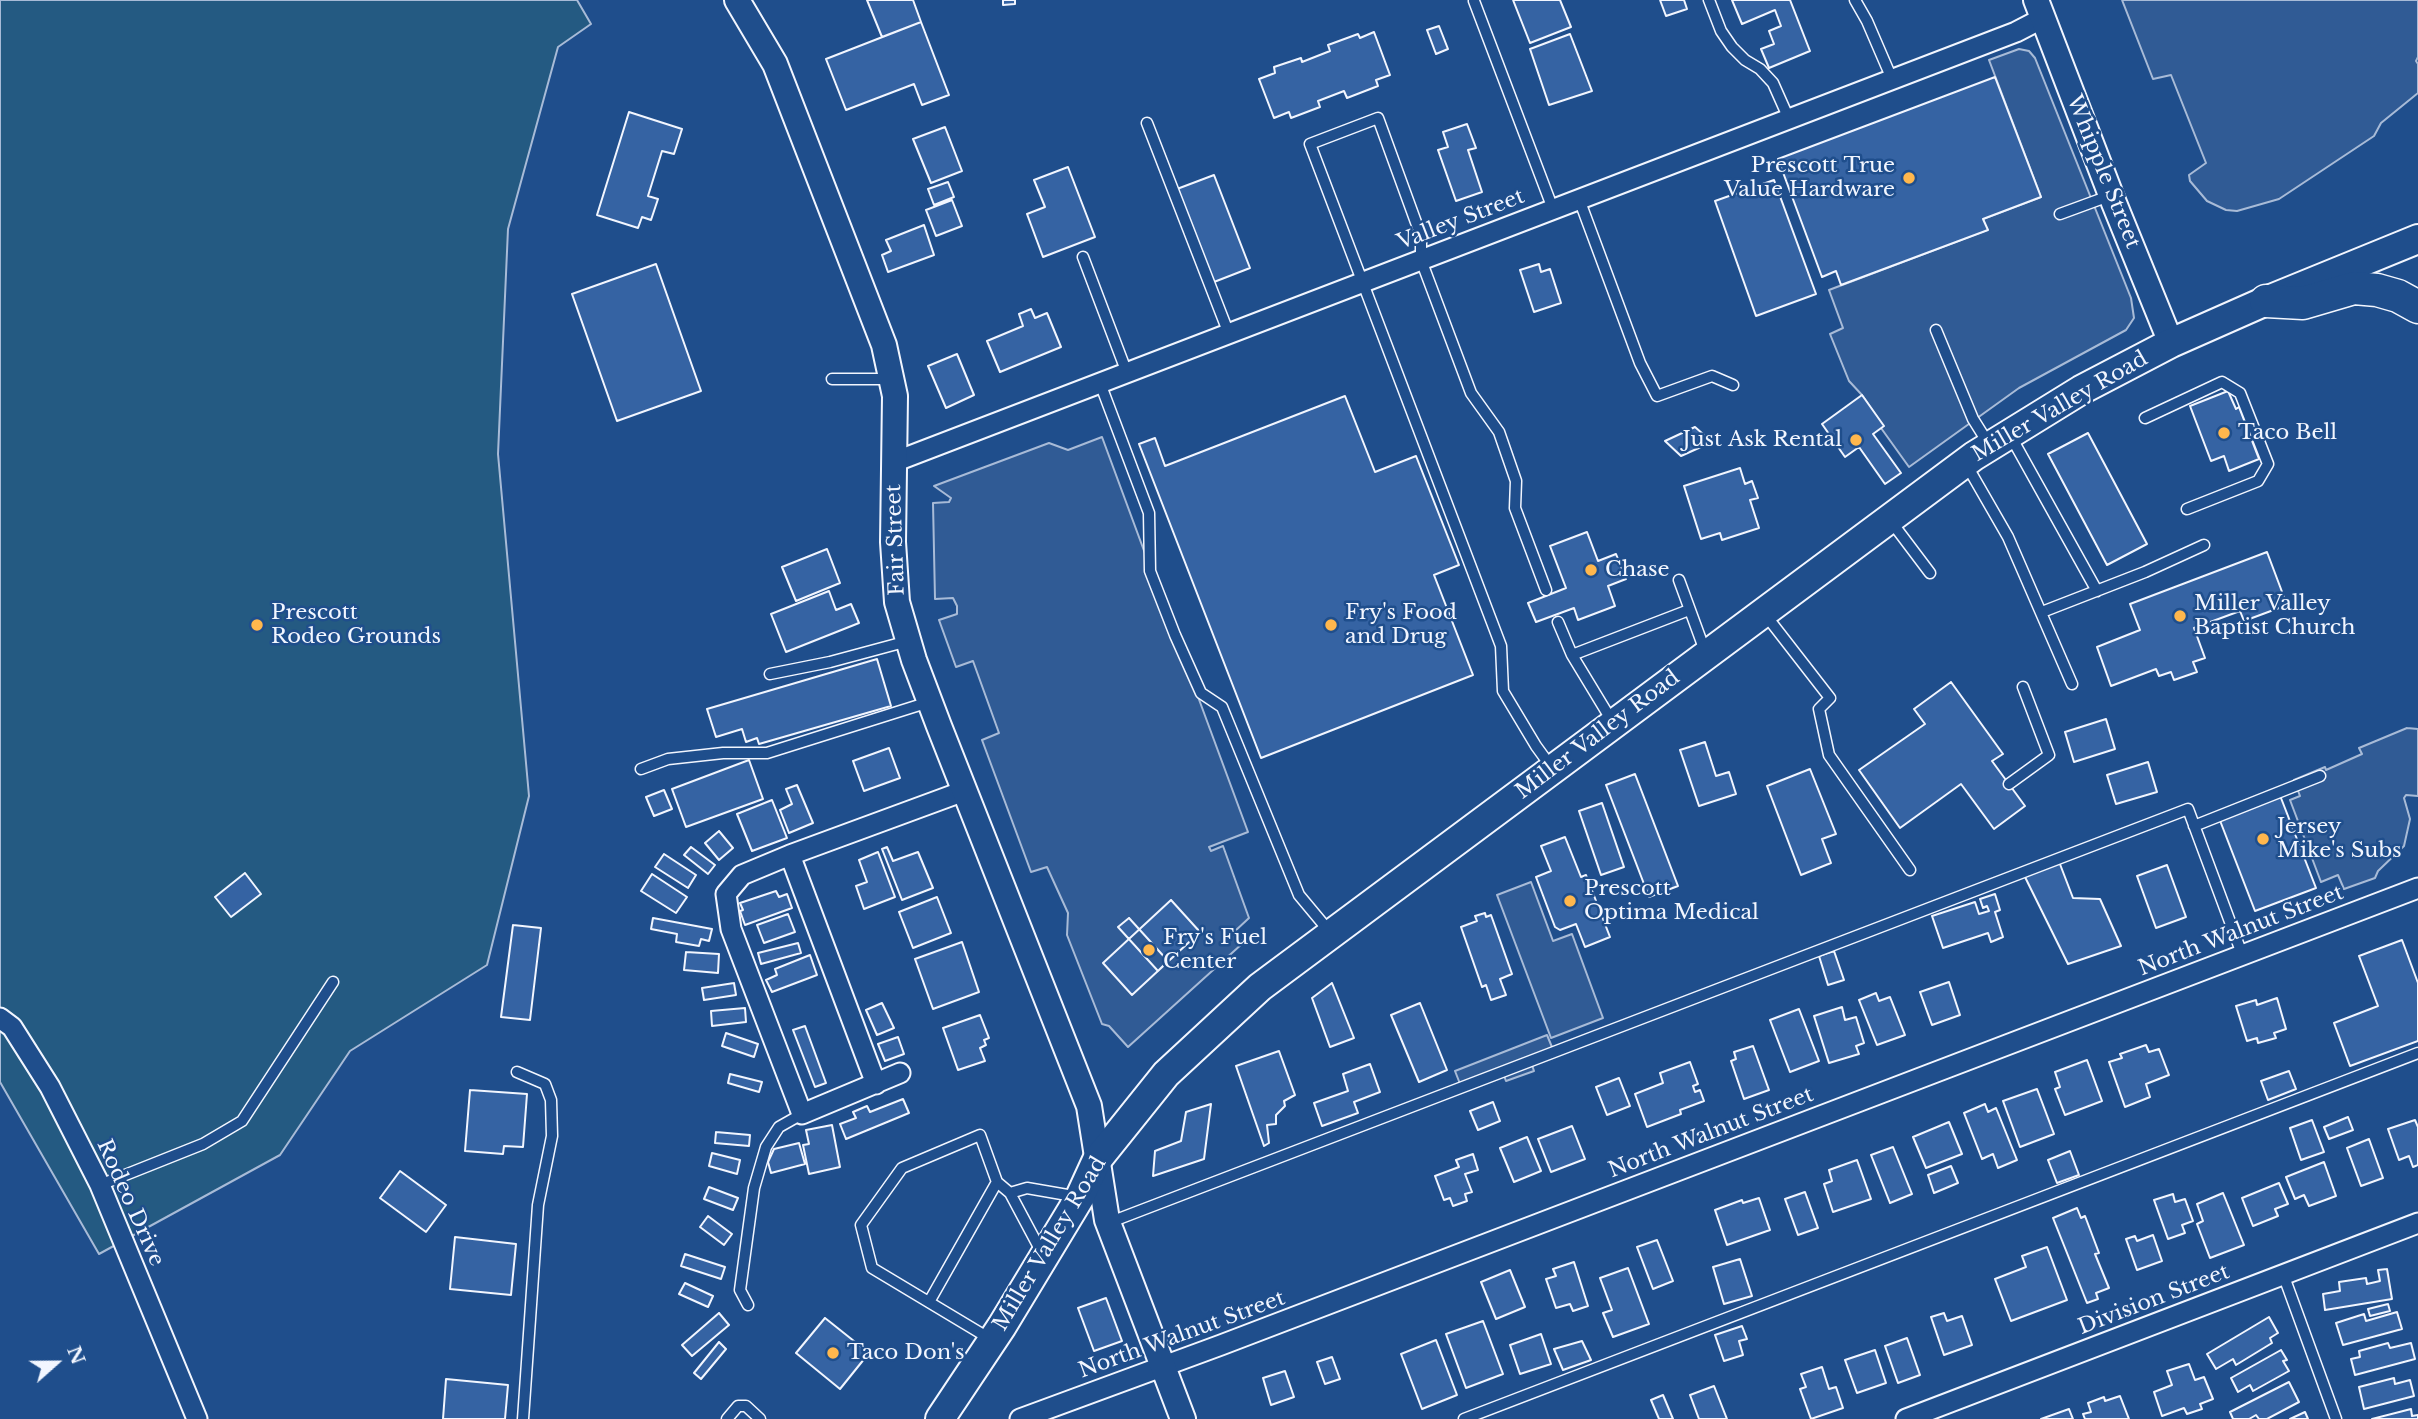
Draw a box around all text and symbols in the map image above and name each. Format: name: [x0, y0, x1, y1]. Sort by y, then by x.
street label: Whipple Street: [2061, 92, 2145, 252]
place label: Prescott True Value Hardware: [1724, 153, 1895, 203]
marker: Prescott True Value Hardware: [1901, 170, 1917, 186]
street label: Valley Street: [1394, 184, 1528, 256]
street label: Miller Valley Road: [1968, 346, 2152, 468]
place label: Taco Bell: [2238, 420, 2337, 446]
marker: Taco Bell: [2216, 425, 2232, 441]
place label: Just Ask Rental: [1683, 427, 1842, 453]
marker: Just Ask Rental: [1848, 432, 1864, 448]
street label: Fair Street: [881, 484, 911, 596]
place label: Chase: [1605, 557, 1669, 583]
marker: Chase: [1583, 562, 1599, 578]
place label: Miller Valley Baptist Church: [2194, 591, 2355, 641]
place label: Prescott Rodeo Grounds: [271, 600, 441, 650]
place label: Fry's Food and Drug: [1345, 600, 1457, 650]
marker: Miller Valley Baptist Church: [2172, 608, 2188, 624]
marker: Prescott Rodeo Grounds: [249, 617, 265, 633]
marker: Fry's Food and Drug: [1323, 617, 1339, 633]
street label: Miller Valley Road: [1511, 665, 1685, 805]
place label: Jersey Mike's Subs: [2277, 814, 2402, 864]
marker: Jersey Mike's Subs: [2255, 831, 2271, 847]
place label: Prescott Optima Medical: [1584, 876, 1759, 926]
street label: North Walnut Street: [2135, 880, 2347, 982]
marker: Prescott Optima Medical: [1562, 893, 1578, 909]
place label: Fry's Fuel Center: [1163, 925, 1267, 975]
marker: Fry's Fuel Center: [1141, 942, 1157, 958]
street label: North Walnut Street: [1605, 1082, 1817, 1184]
street label: Rodeo Drive: [91, 1136, 169, 1270]
street label: Miller Valley Road: [988, 1152, 1112, 1336]
street label: Division Street: [2075, 1260, 2233, 1340]
street label: North Walnut Street: [1076, 1286, 1288, 1384]
north arrow: [21, 1328, 91, 1398]
place label: Taco Don's: [847, 1340, 964, 1366]
text: N: [62, 1343, 90, 1368]
marker: Taco Don's: [825, 1345, 841, 1361]

